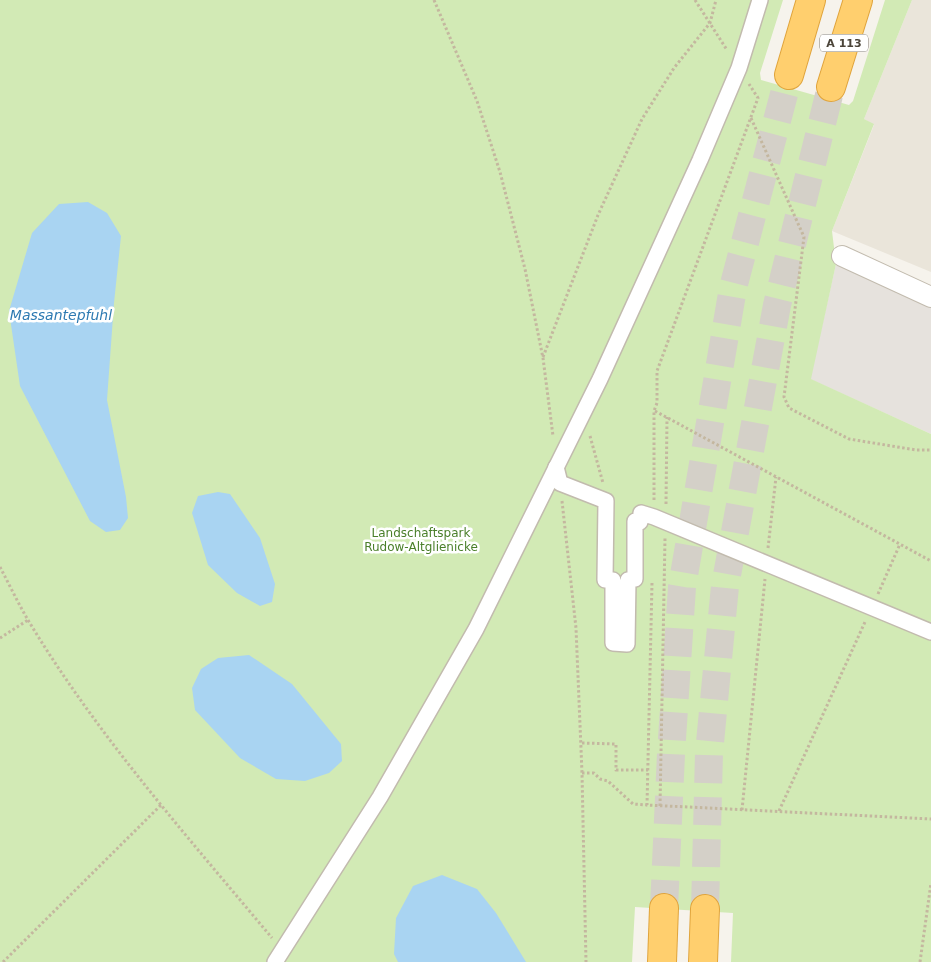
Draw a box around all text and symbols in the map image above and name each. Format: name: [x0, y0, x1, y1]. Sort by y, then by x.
road number: A 113: [820, 34, 868, 52]
water label: Massantepfuhl: [10, 307, 112, 323]
park label: Landschaftspark Rudow-Altglienicke: [364, 526, 478, 554]

